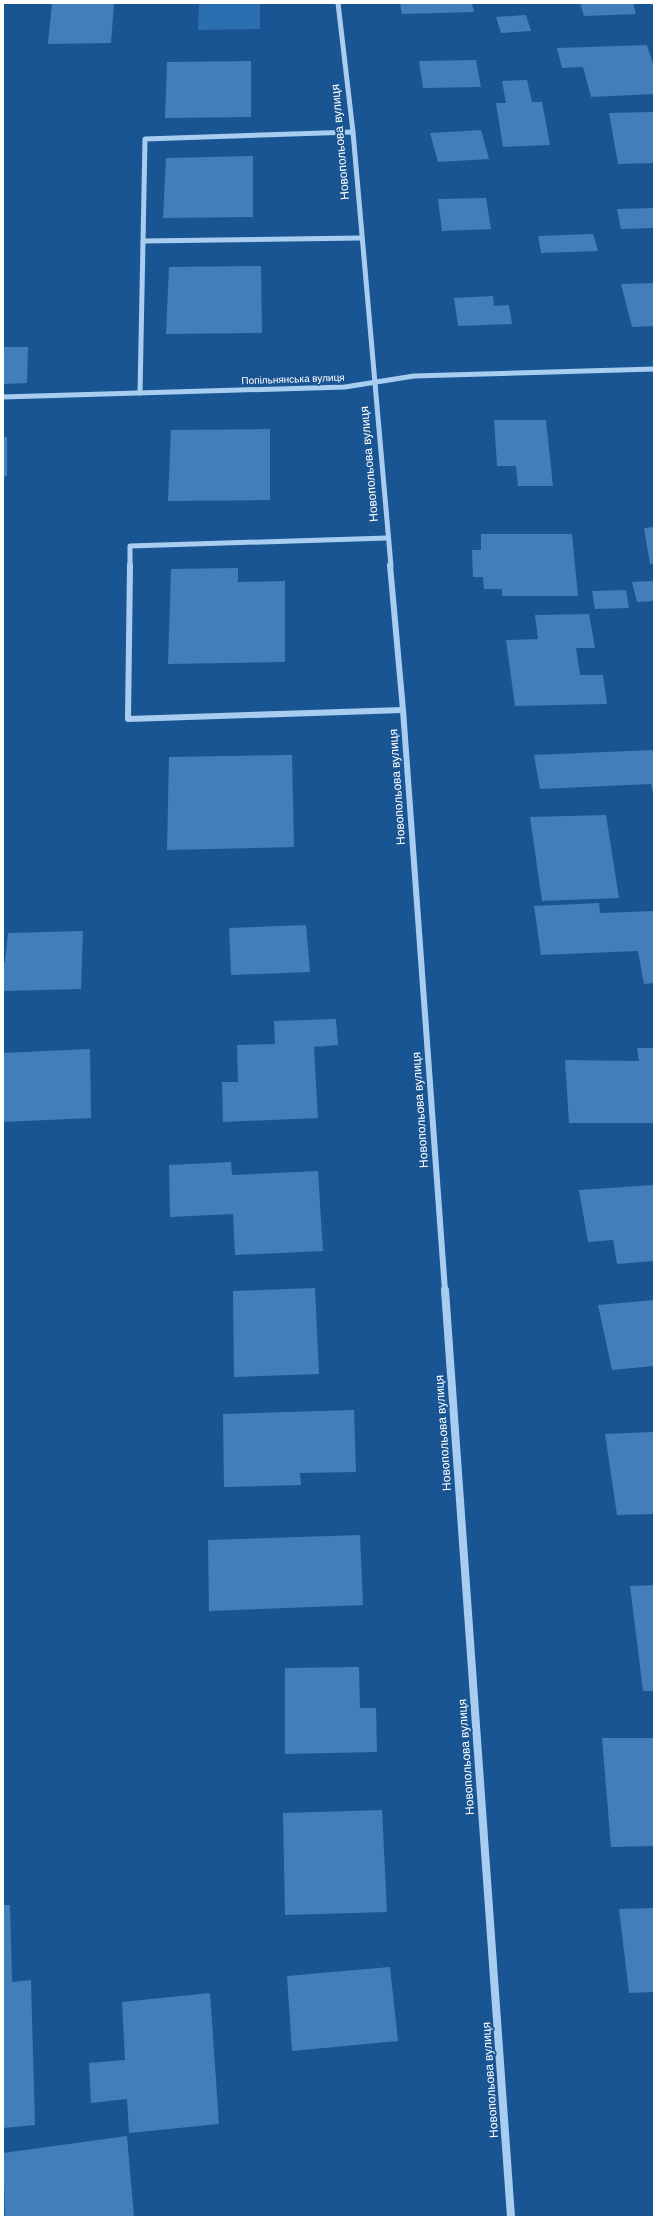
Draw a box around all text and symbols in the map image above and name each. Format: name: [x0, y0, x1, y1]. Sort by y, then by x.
street label: Новопольова вулиця: [327, 83, 353, 201]
street label: Попільнянська вулиця: [241, 371, 345, 387]
street label: Новопольова вулиця: [356, 405, 382, 523]
street label: Новопольова вулиця: [385, 729, 409, 845]
street label: Новопольова вулиця: [408, 1052, 432, 1168]
street label: Новопольова вулиця: [431, 1375, 455, 1491]
street label: Новопольова вулиця: [454, 1699, 478, 1815]
street label: Новопольова вулиця: [478, 2022, 502, 2138]

